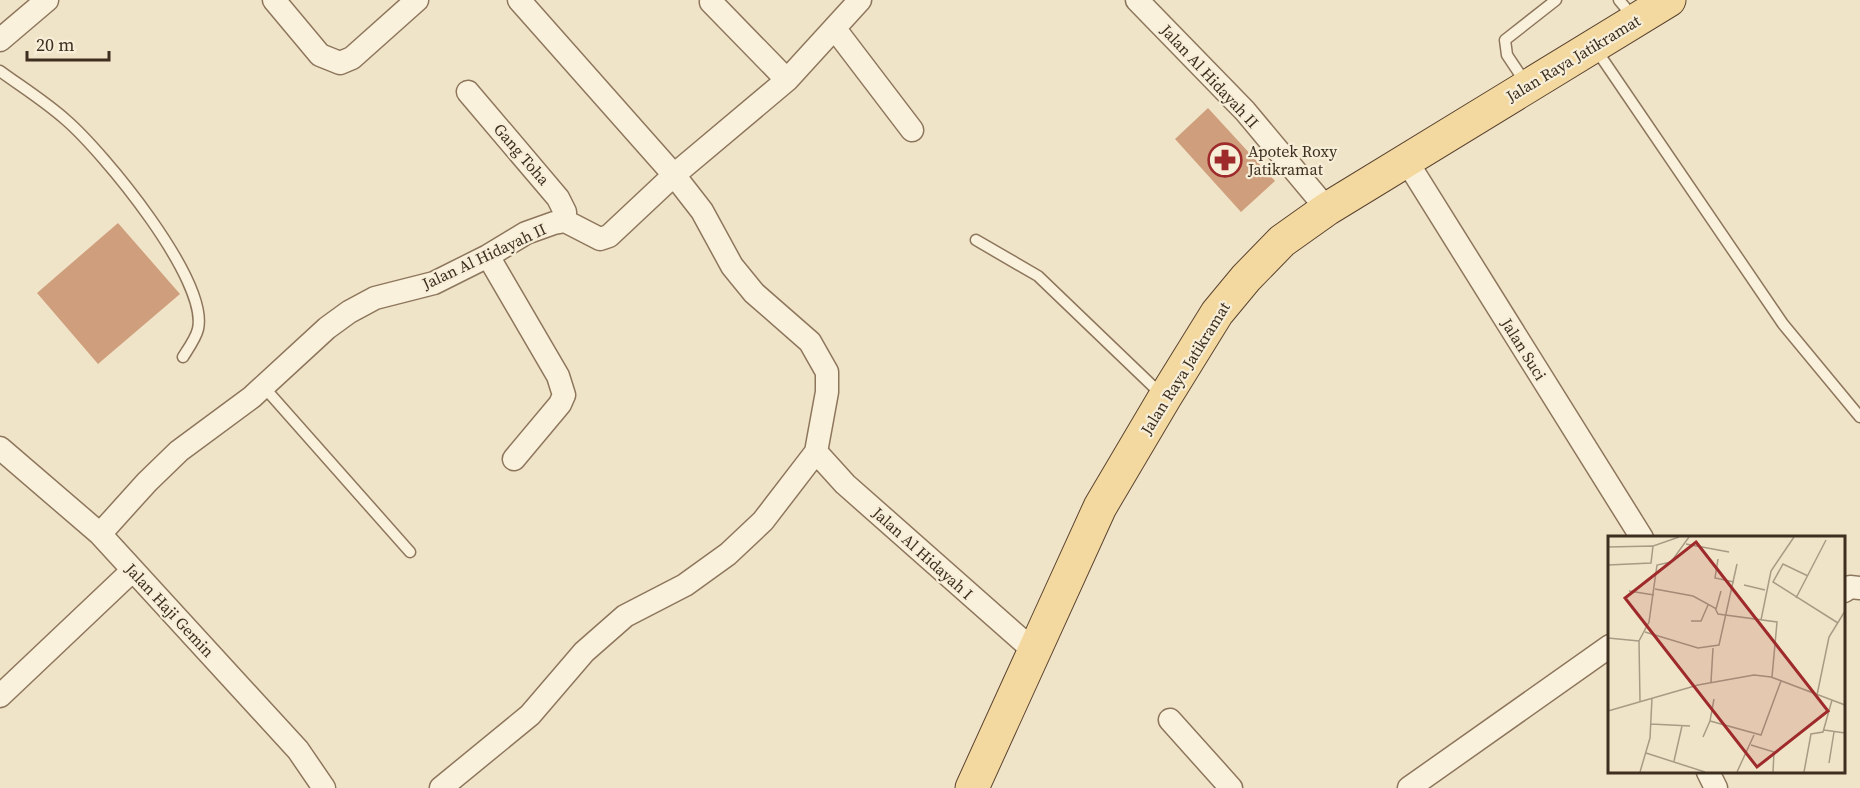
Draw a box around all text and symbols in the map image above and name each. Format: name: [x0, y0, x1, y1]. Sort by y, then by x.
street label: Jalan Raya Jatikramat: [1501, 9, 1645, 107]
street label: Jalan Al Hidayah II: [1155, 19, 1264, 133]
scale bar: [27, 24, 110, 62]
text: 20 m: [36, 32, 74, 57]
street label: Gang Toha: [489, 118, 556, 190]
place label: Apotek Roxy Jatikramat: [1247, 140, 1338, 180]
pharmacy icon: Apotek Roxy Jatikramat: [1207, 142, 1243, 178]
street label: Jalan Al Hidayah II: [417, 218, 550, 295]
street label: Jalan Raya Jatikramat: [1135, 297, 1235, 439]
street label: Jalan Suci: [1496, 313, 1552, 385]
street label: Jalan Al Hidayah I: [867, 501, 978, 604]
inset map: [1608, 536, 1845, 773]
street label: Jalan Haji Gemin: [120, 557, 220, 662]

